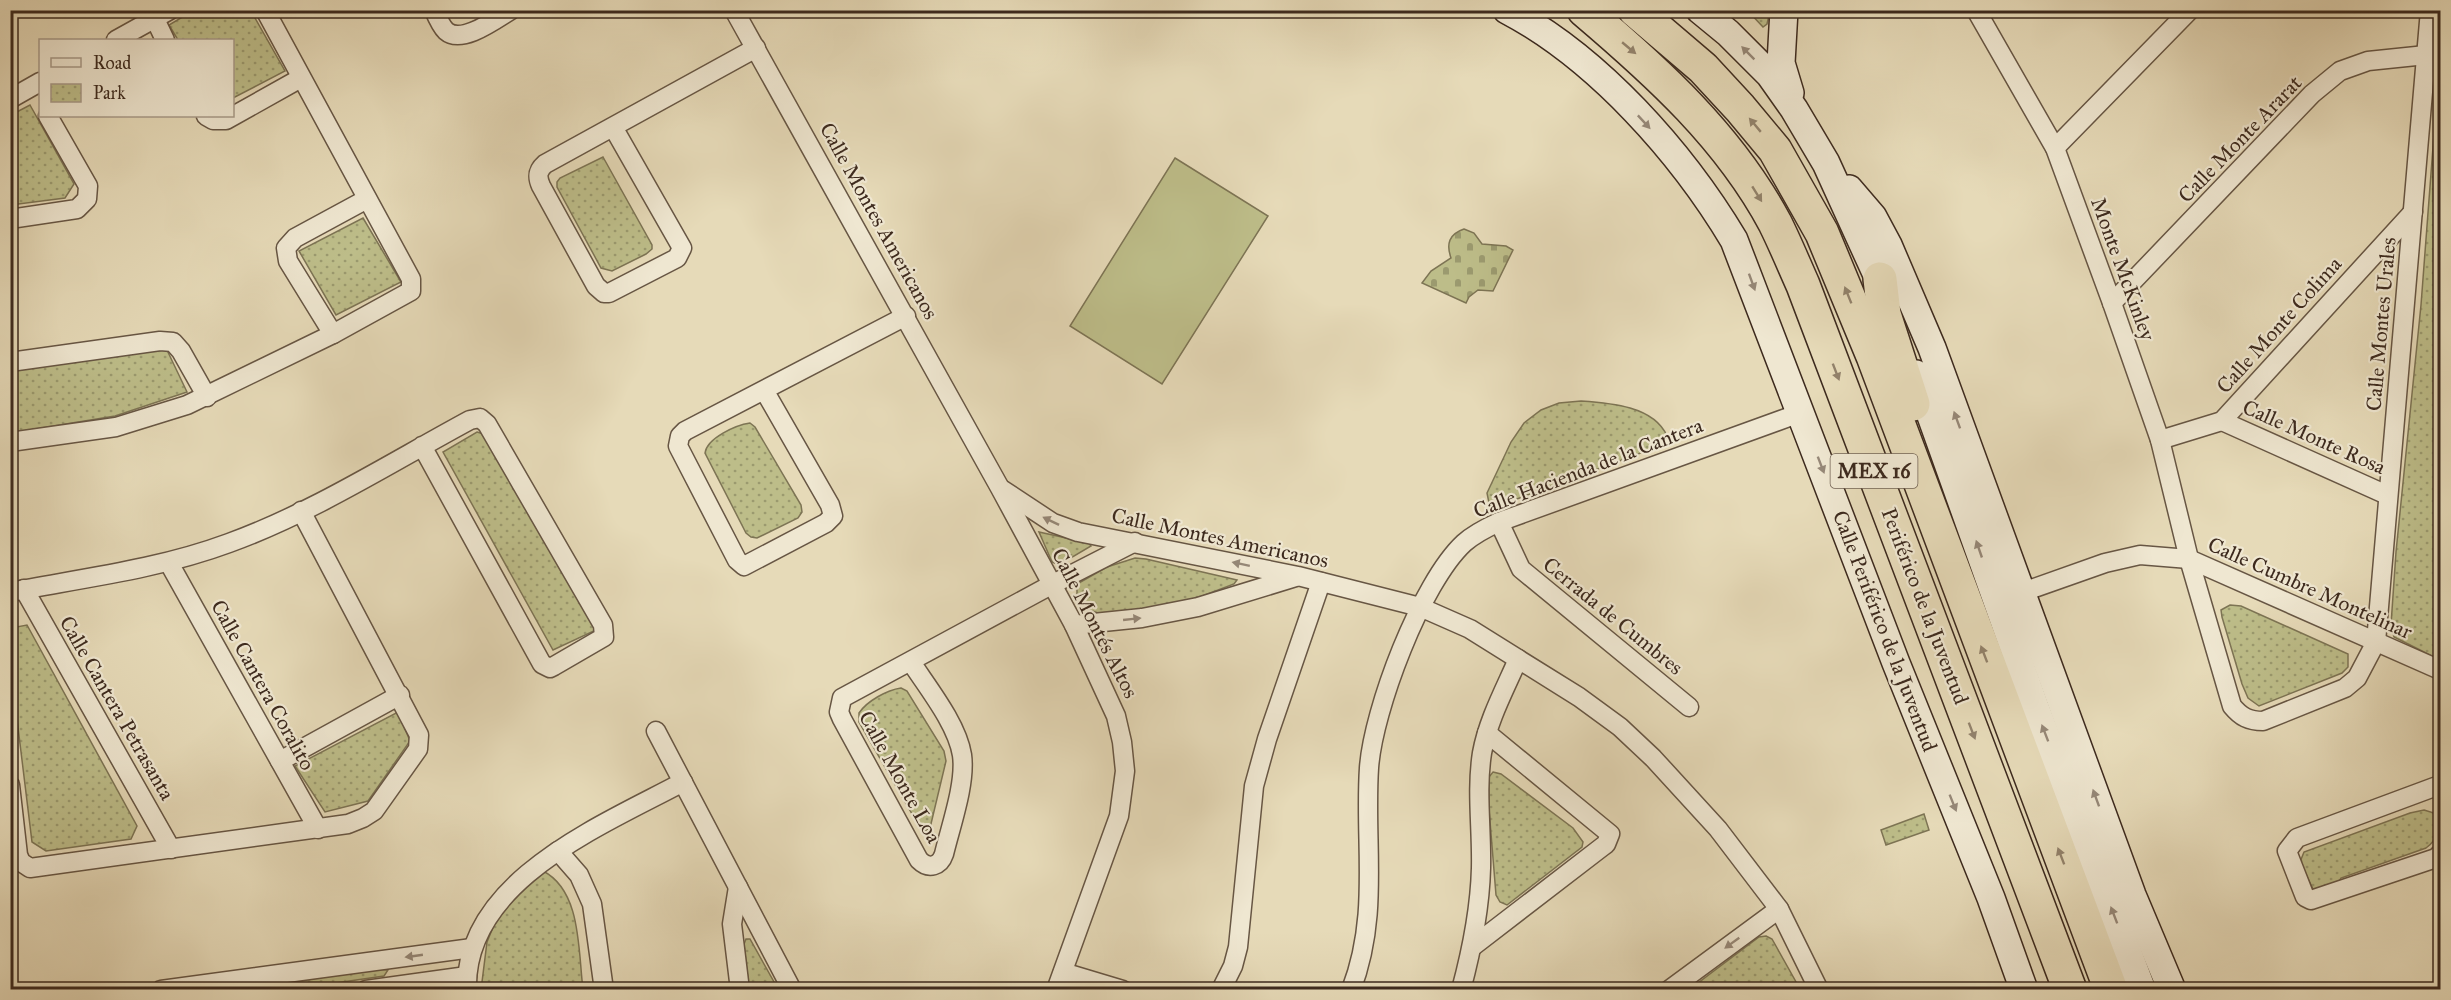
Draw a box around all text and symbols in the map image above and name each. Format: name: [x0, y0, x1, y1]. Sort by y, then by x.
legend: [39, 39, 234, 117]
one-way arrow: [1621, 41, 1636, 54]
one-way arrow: [1741, 46, 1755, 60]
text: Road: [93, 52, 131, 74]
street label: Calle Monte Ararat: [2173, 70, 2308, 208]
text: Park: [93, 82, 126, 104]
one-way arrow: [1637, 114, 1650, 129]
one-way arrow: [1748, 117, 1761, 133]
street label: Calle Montes Americanos: [814, 118, 944, 324]
one-way arrow: [1751, 186, 1762, 202]
street label: Monte McKinley: [2085, 194, 2161, 345]
street label: Calle Montes Urales: [2360, 236, 2402, 412]
street label: Calle Monte Colima: [2211, 251, 2347, 399]
one-way arrow: [1747, 274, 1757, 292]
one-way arrow: [1843, 286, 1852, 304]
one-way arrow: [1831, 363, 1841, 381]
street label: Calle Monte Rosa: [2238, 394, 2390, 480]
one-way arrow: [1952, 410, 1962, 428]
street label: Calle Hacienda de la Cantera: [1470, 412, 1706, 524]
road number: MEX 16: [1830, 454, 1918, 488]
one-way arrow: [1816, 456, 1826, 474]
street label: Calle Montes Americanos: [1109, 502, 1331, 574]
street label: Periférico de la Juventud: [1876, 504, 1975, 708]
street label: Calle Periférico de la Juventud: [1827, 507, 1943, 756]
one-way arrow: [1043, 517, 1060, 526]
street label: Calle Cumbre Montelinar: [2204, 531, 2416, 645]
one-way arrow: [1974, 540, 1984, 558]
street label: Calle Montés Altos: [1046, 544, 1144, 702]
street label: Cerrada de Cumbres: [1538, 552, 1688, 680]
one-way arrow: [1232, 559, 1250, 569]
street label: Calle Cantera Coralito: [205, 595, 321, 775]
street label: Calle Cantera Petrasanta: [54, 611, 180, 805]
one-way arrow: [1123, 614, 1142, 624]
one-way arrow: [1979, 645, 1989, 663]
street label: Calle Monte Loa: [853, 706, 947, 848]
one-way arrow: [1968, 722, 1977, 740]
one-way arrow: [2040, 724, 2049, 742]
one-way arrow: [2091, 789, 2101, 807]
one-way arrow: [1949, 794, 1958, 812]
one-way arrow: [2056, 847, 2066, 865]
one-way arrow: [2109, 906, 2118, 924]
one-way arrow: [1724, 937, 1739, 949]
one-way arrow: [405, 951, 424, 961]

